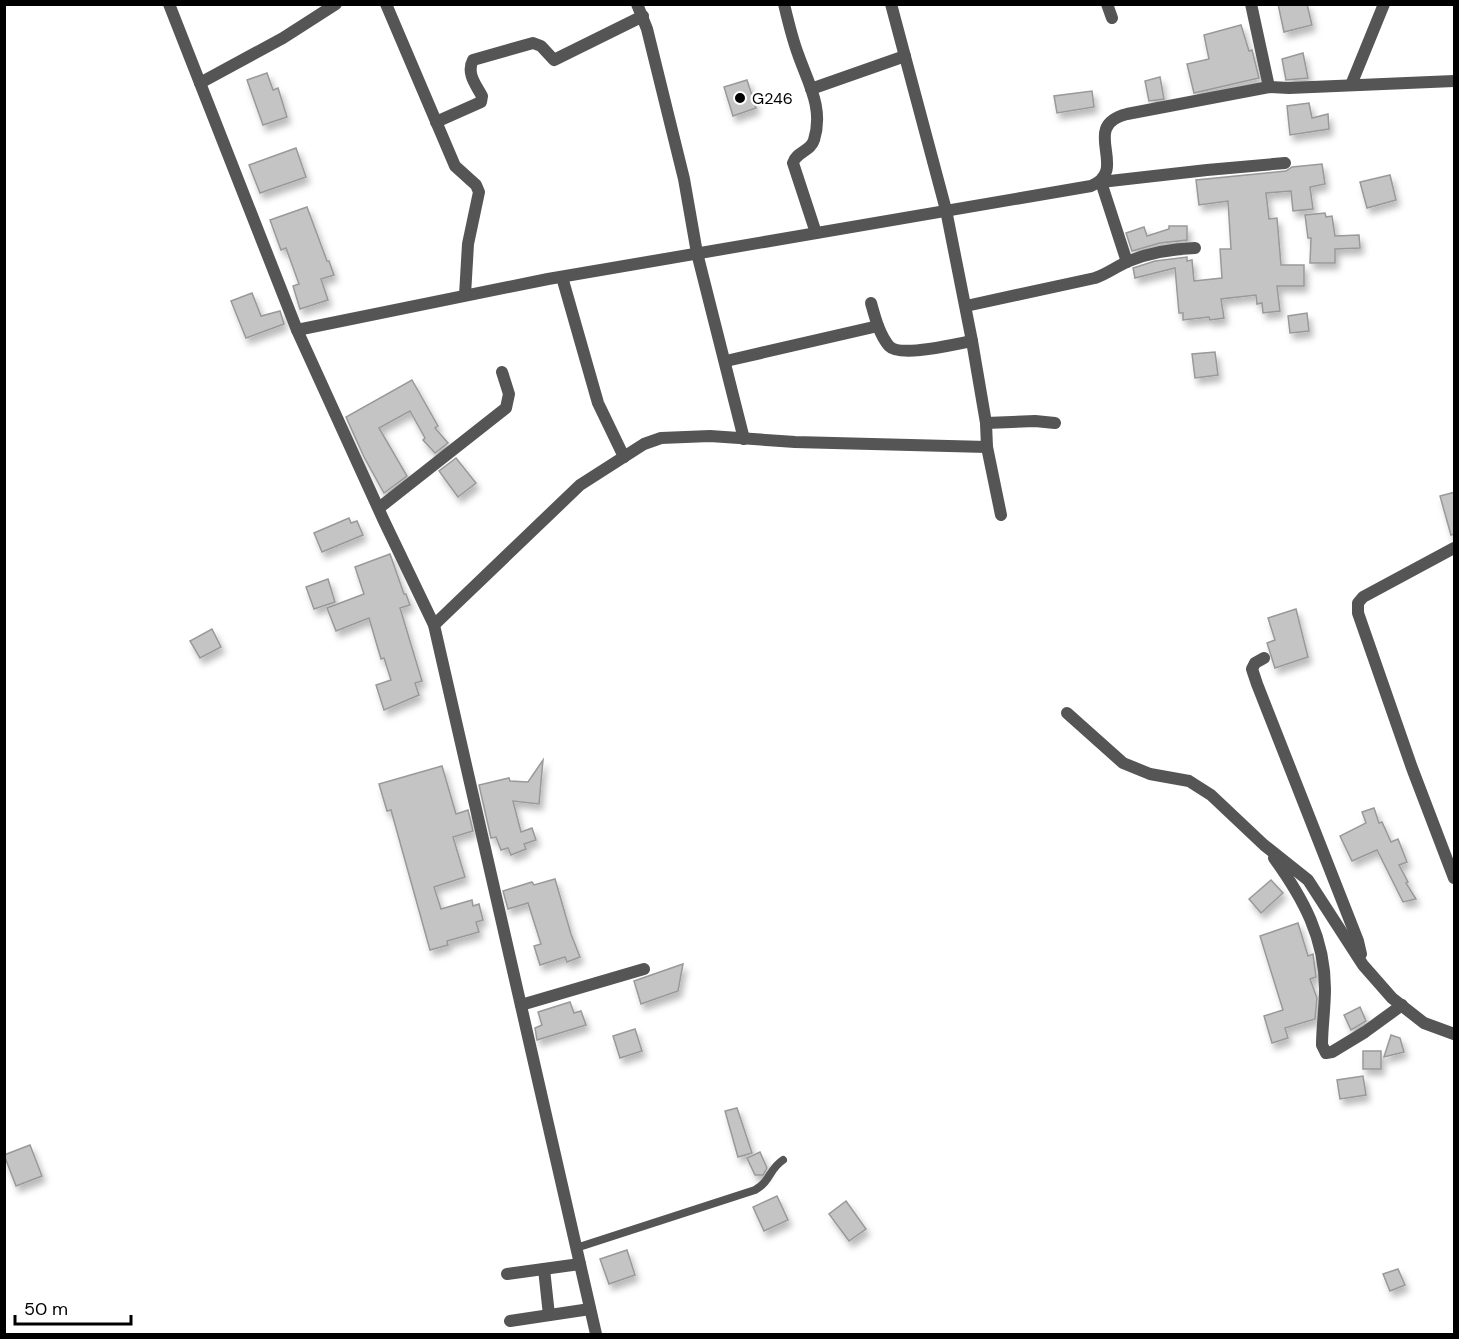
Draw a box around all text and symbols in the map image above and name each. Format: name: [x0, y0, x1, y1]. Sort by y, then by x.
place label: G246: [752, 88, 793, 109]
marker: G246: [733, 91, 747, 105]
scale bar: [15, 1288, 130, 1326]
text: 50 m: [24, 1297, 68, 1321]

